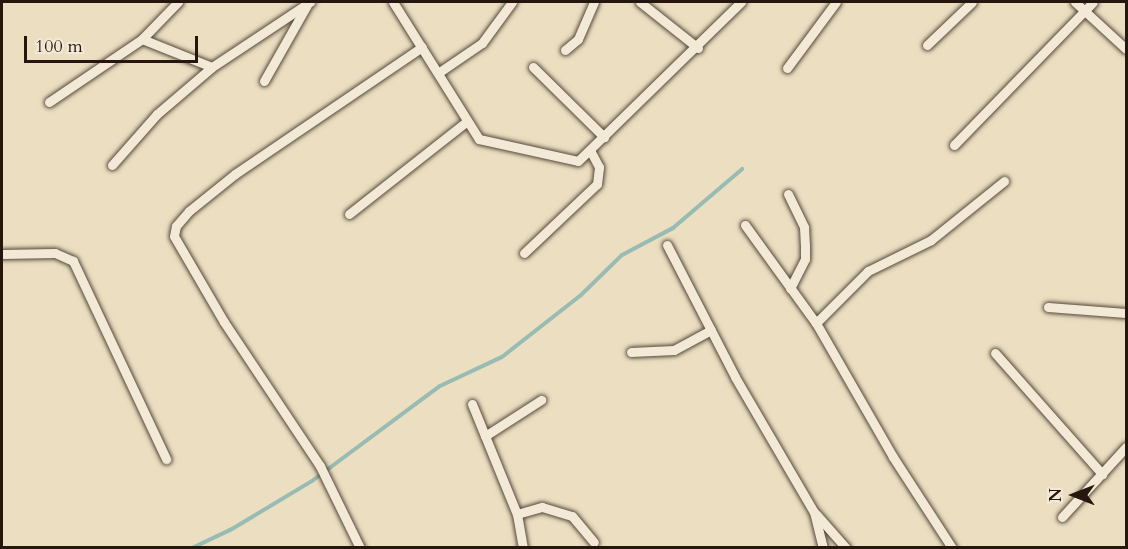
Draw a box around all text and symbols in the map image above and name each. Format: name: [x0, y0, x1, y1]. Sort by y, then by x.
scale bar: [27, 24, 201, 62]
text: 100 m: [35, 34, 83, 59]
north arrow: [1044, 465, 1104, 525]
text: N: [1045, 488, 1067, 502]

